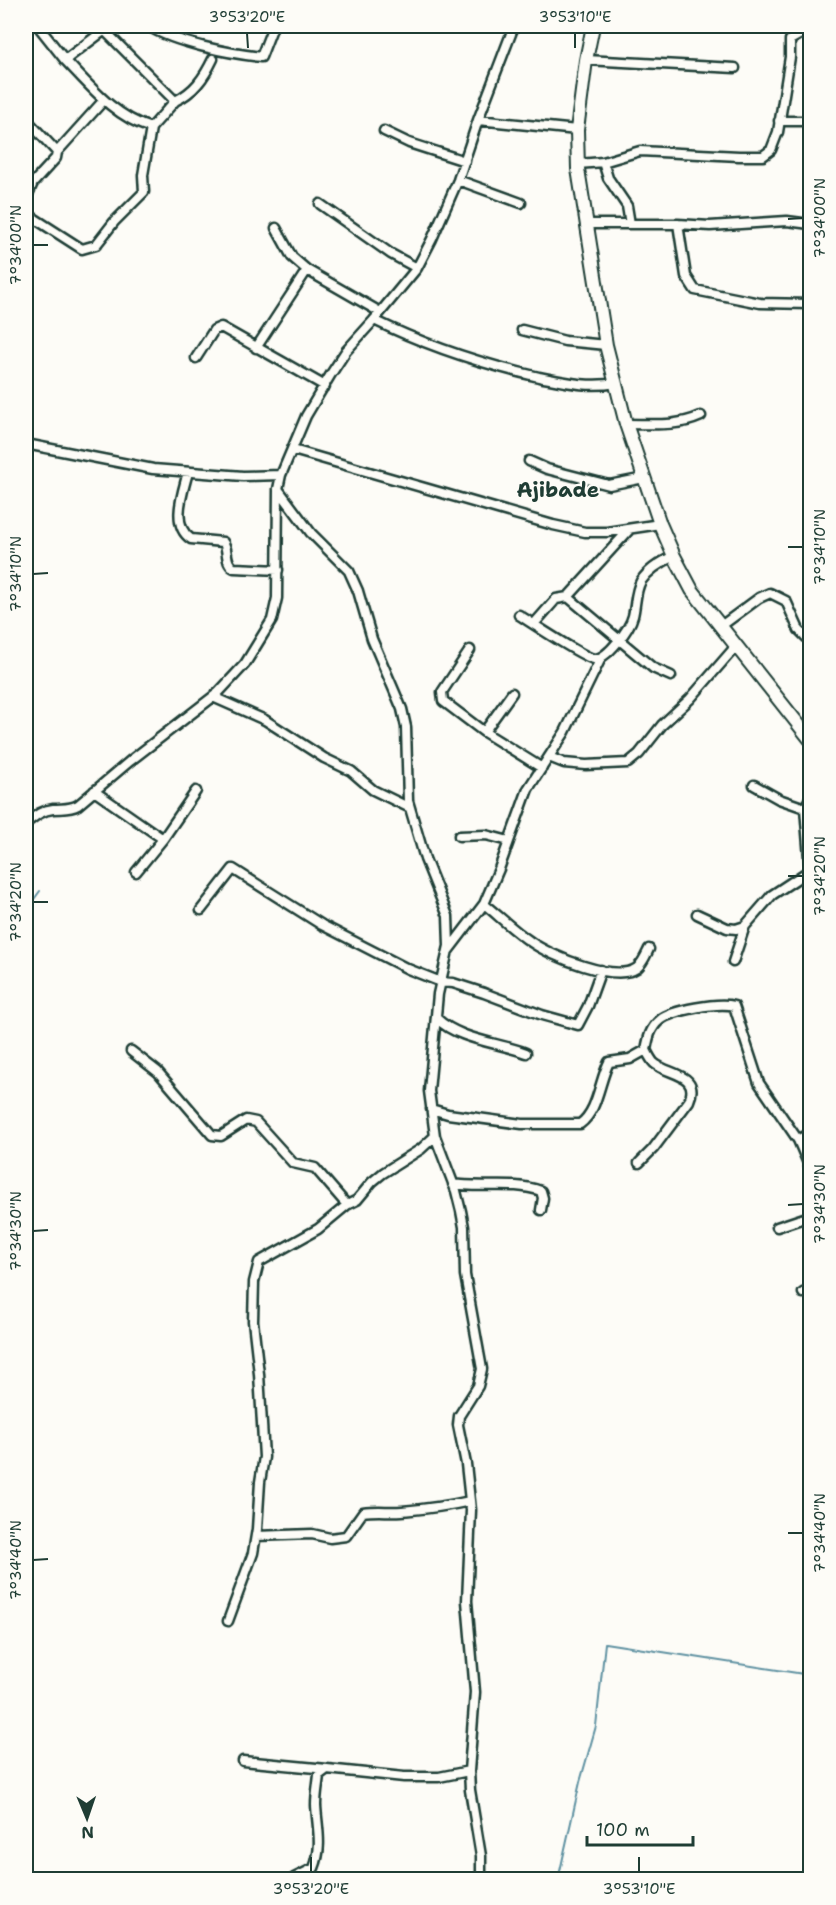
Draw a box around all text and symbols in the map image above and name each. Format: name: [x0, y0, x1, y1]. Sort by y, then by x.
text: 3°53'20"E: [209, 7, 285, 27]
text: 3°53'10"E: [539, 7, 611, 27]
text: 7°34'00"N: [810, 178, 830, 258]
text: 7°34'00"N: [6, 205, 26, 285]
district label: Ajibade: [517, 476, 599, 504]
text: 7°34'10"N: [810, 509, 830, 585]
text: 7°34'10"N: [6, 536, 26, 612]
text: 7°34'20"N: [810, 836, 830, 916]
text: 7°34'20"N: [6, 862, 26, 942]
text: 7°34'30"N: [810, 1164, 830, 1244]
text: 7°34'30"N: [6, 1191, 26, 1271]
text: 7°34'40"N: [810, 1493, 830, 1573]
text: 7°34'40"N: [6, 1520, 26, 1600]
north arrow: [57, 1788, 117, 1848]
scale bar: [587, 1809, 694, 1847]
text: 100 m: [596, 1818, 650, 1842]
text: N: [81, 1822, 94, 1843]
text: 3°53'20"E: [273, 1879, 349, 1899]
text: 3°53'10"E: [603, 1879, 675, 1899]

